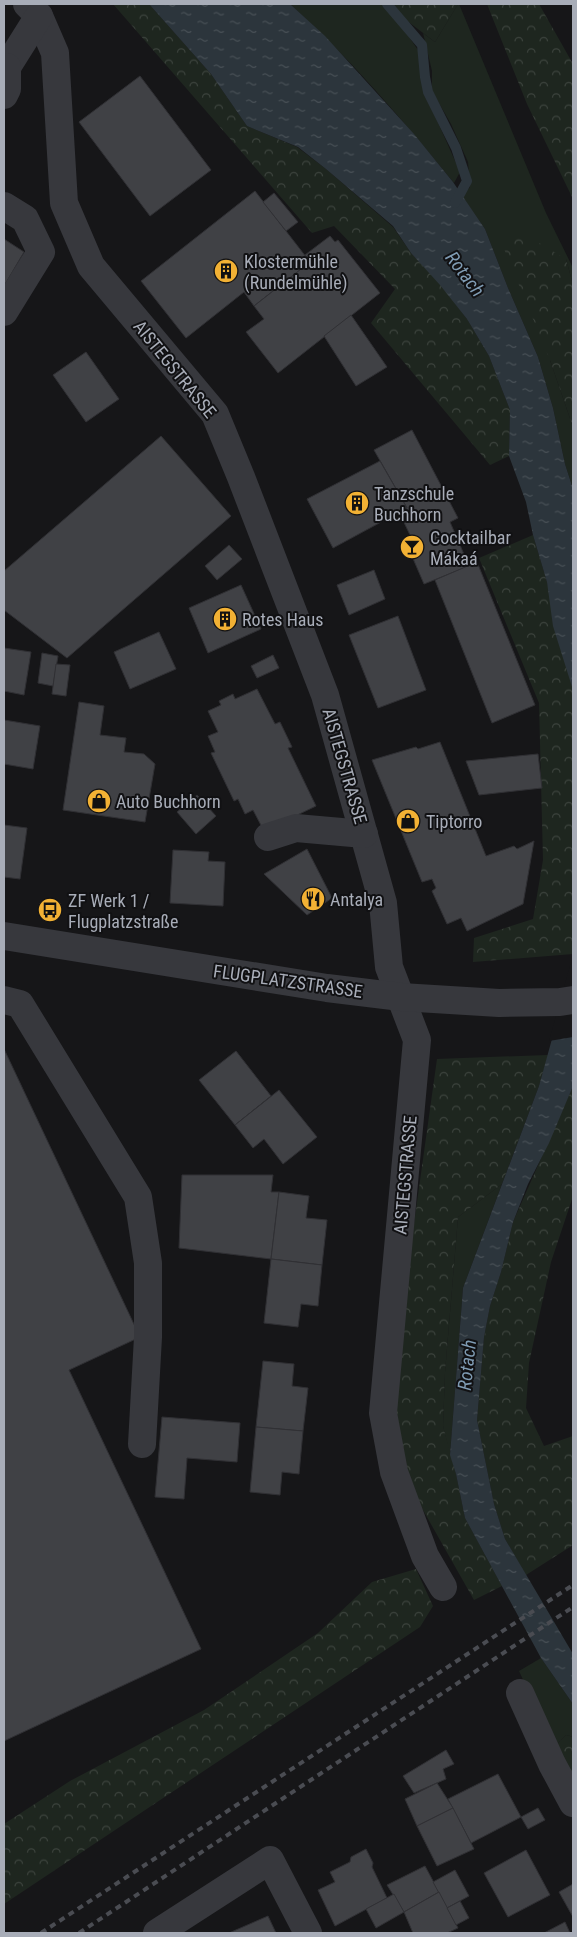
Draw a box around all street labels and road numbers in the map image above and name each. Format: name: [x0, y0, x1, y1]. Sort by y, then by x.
street label: AISTEGSTRASSE: [129, 316, 221, 422]
street label: AISTEGSTRASSE: [318, 706, 372, 826]
street label: FLUGPLATZSTRASSE: [212, 960, 364, 1002]
street label: AISTEGSTRASSE: [389, 1115, 421, 1235]

